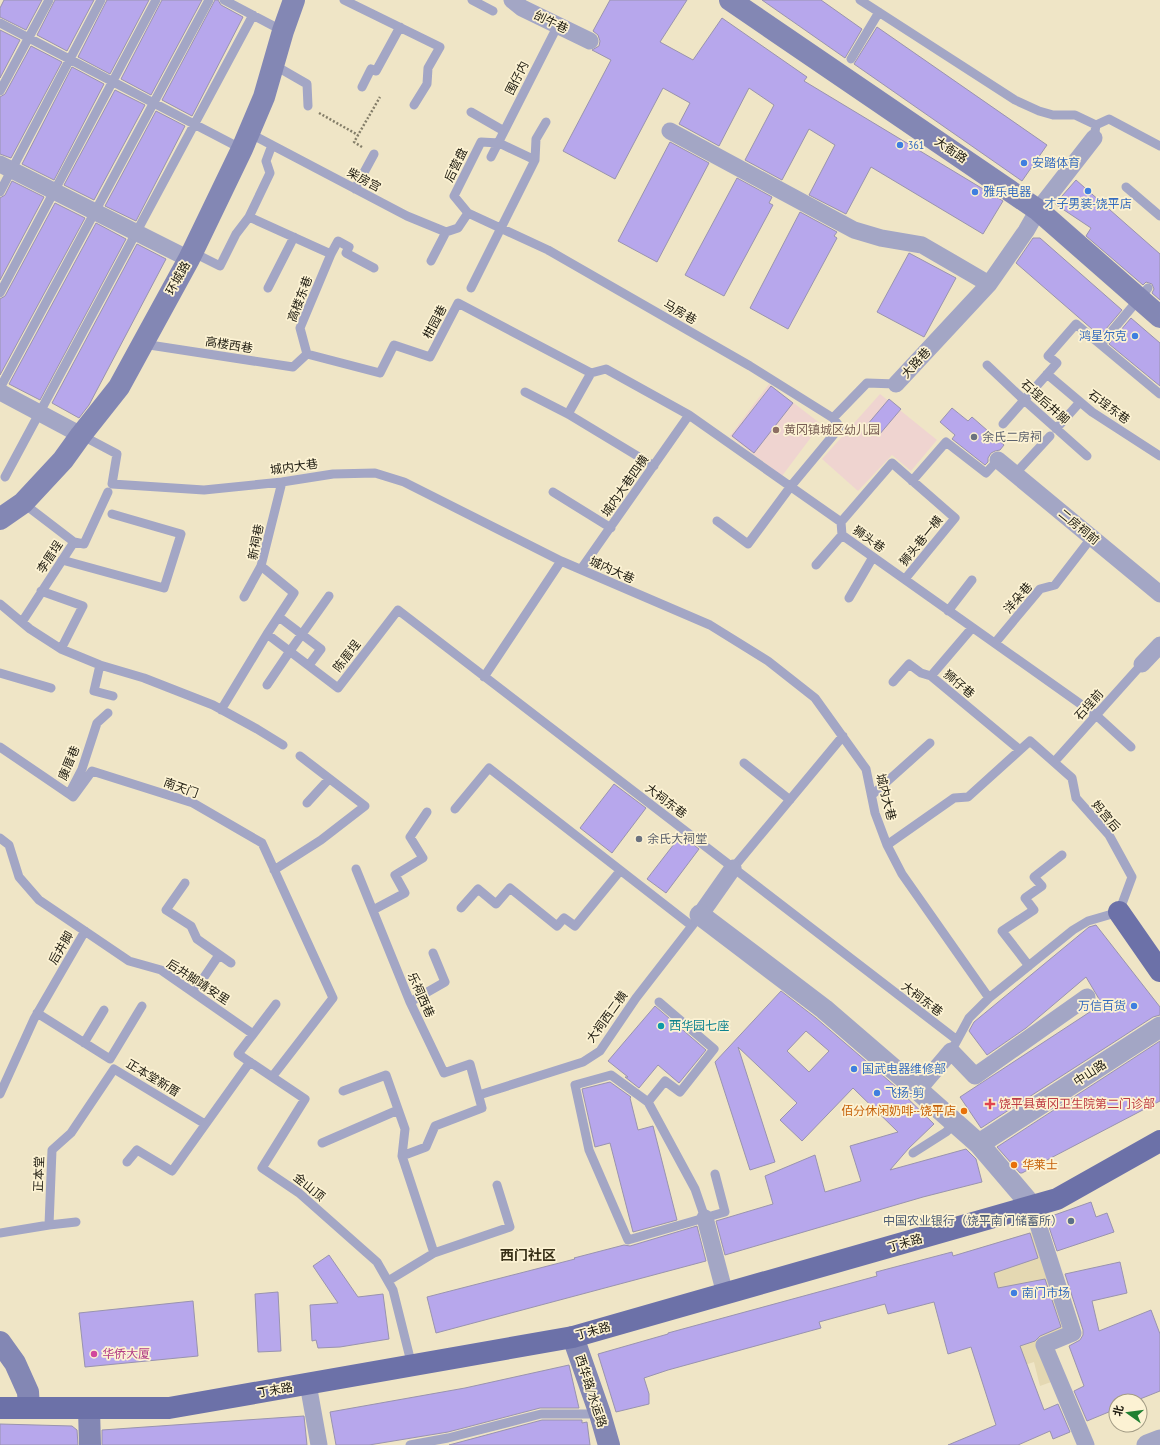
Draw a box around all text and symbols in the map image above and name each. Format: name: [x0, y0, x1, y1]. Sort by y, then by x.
street label: 刣牛巷: [532, 7, 571, 36]
street label: 围仔内: [502, 58, 531, 97]
street label: 大衙路: [932, 133, 970, 166]
place label: 361: [908, 137, 924, 152]
marker: 361: [895, 140, 905, 150]
street label: 后营盘: [441, 145, 470, 184]
place label: 安踏体育: [1032, 155, 1080, 170]
marker: 安踏体育: [1019, 158, 1029, 168]
street label: 柴房宫: [345, 164, 384, 195]
place label: 雅乐电器: [983, 184, 1031, 199]
marker: 才子男装-饶平店: [1083, 186, 1093, 196]
marker: 雅乐电器: [970, 187, 980, 197]
place label: 才子男装-饶平店: [1044, 196, 1132, 211]
street label: 环城路: [162, 258, 193, 297]
street label: 高楼东巷: [284, 274, 315, 324]
street label: 马房巷: [661, 296, 700, 327]
street label: 柑园巷: [419, 302, 450, 341]
place label: 鸿星尔克: [1079, 328, 1127, 343]
marker: 鸿星尔克: [1130, 331, 1140, 341]
street label: 高楼西巷: [204, 333, 254, 356]
street label: 大路巷: [898, 344, 933, 381]
street label: 石埕后井脚: [1018, 376, 1073, 427]
street label: 石埕东巷: [1085, 386, 1133, 427]
place label: 黄冈镇城区幼儿园: [784, 422, 880, 437]
marker: 黄冈镇城区幼儿园: [771, 425, 781, 435]
place label: 余氏二房祠: [982, 429, 1042, 444]
marker: 余氏二房祠: [969, 432, 979, 442]
street label: 城内大巷四横: [598, 452, 651, 520]
street label: 城内大巷: [269, 456, 319, 477]
street label: 二房祠前: [1056, 506, 1103, 548]
street label: 狮头巷一横: [896, 513, 945, 569]
street label: 狮头巷: [850, 522, 888, 555]
street label: 新祠巷: [245, 523, 266, 561]
street label: 李厝埕: [33, 538, 66, 576]
street label: 城内大巷: [587, 553, 637, 586]
street label: 洋朵巷: [1000, 579, 1035, 616]
street label: 陈厝埕: [330, 637, 364, 674]
street label: 狮仔巷: [941, 666, 978, 701]
street label: 石埕前: [1071, 686, 1106, 723]
street label: 康厝巷: [55, 743, 82, 782]
street label: 城内大巷: [873, 772, 900, 822]
street label: 南天门: [162, 774, 201, 801]
street label: 大祠东巷: [643, 780, 690, 821]
street label: 妈宫后: [1089, 797, 1124, 834]
place label: 余氏大祠堂: [647, 831, 707, 846]
marker: 余氏大祠堂: [634, 834, 644, 844]
street label: 后井脚: [45, 928, 76, 967]
street label: 后井脚靖安里: [164, 956, 233, 1007]
street label: 乐祠西巷: [405, 970, 438, 1020]
street label: 大祠东巷: [899, 978, 946, 1019]
street label: 大祠西二横: [583, 988, 630, 1045]
place label: 万信百货: [1078, 998, 1126, 1013]
marker: 万信百货: [1129, 1001, 1139, 1011]
place label: 西华园七座: [669, 1018, 729, 1033]
marker: 西华园七座: [656, 1021, 666, 1031]
street label: 正本堂新厝: [124, 1056, 183, 1099]
street label: 中山路: [1071, 1056, 1109, 1089]
place label: 国武电器维修部: [862, 1061, 946, 1076]
marker: 国武电器维修部: [849, 1064, 859, 1074]
place label: 飞扬-剪: [885, 1085, 925, 1100]
marker: 飞扬-剪: [872, 1088, 882, 1098]
place label: 饶平县黄冈卫生院第二门诊部: [999, 1096, 1155, 1111]
marker: 饶平县黄冈卫生院第二门诊部: [984, 1098, 996, 1110]
place label: 佰分休闲奶啡--饶平店: [841, 1103, 956, 1118]
marker: 佰分休闲奶啡--饶平店: [959, 1106, 969, 1116]
street label: 正本堂: [30, 1156, 47, 1192]
place label: 华莱士: [1022, 1157, 1058, 1172]
marker: 华莱士: [1009, 1160, 1019, 1170]
street label: 金山顶: [291, 1169, 328, 1204]
place label: 中国农业银行（饶平南门储蓄所）: [883, 1213, 1063, 1228]
marker: 中国农业银行（饶平南门储蓄所）: [1066, 1216, 1076, 1226]
street label: 丁未路: [885, 1230, 924, 1255]
district label: 西门社区: [500, 1246, 556, 1264]
place label: 南门市场: [1022, 1285, 1070, 1300]
marker: 南门市场: [1009, 1288, 1019, 1298]
street label: 丁未路: [574, 1319, 612, 1342]
place label: 华侨大厦: [102, 1346, 150, 1361]
marker: 华侨大厦: [89, 1349, 99, 1359]
street label: 西华路/水运路: [573, 1353, 610, 1429]
street label: 丁未路: [256, 1379, 294, 1400]
north arrow: [1108, 1393, 1148, 1433]
text: 北: [1110, 1404, 1126, 1418]

